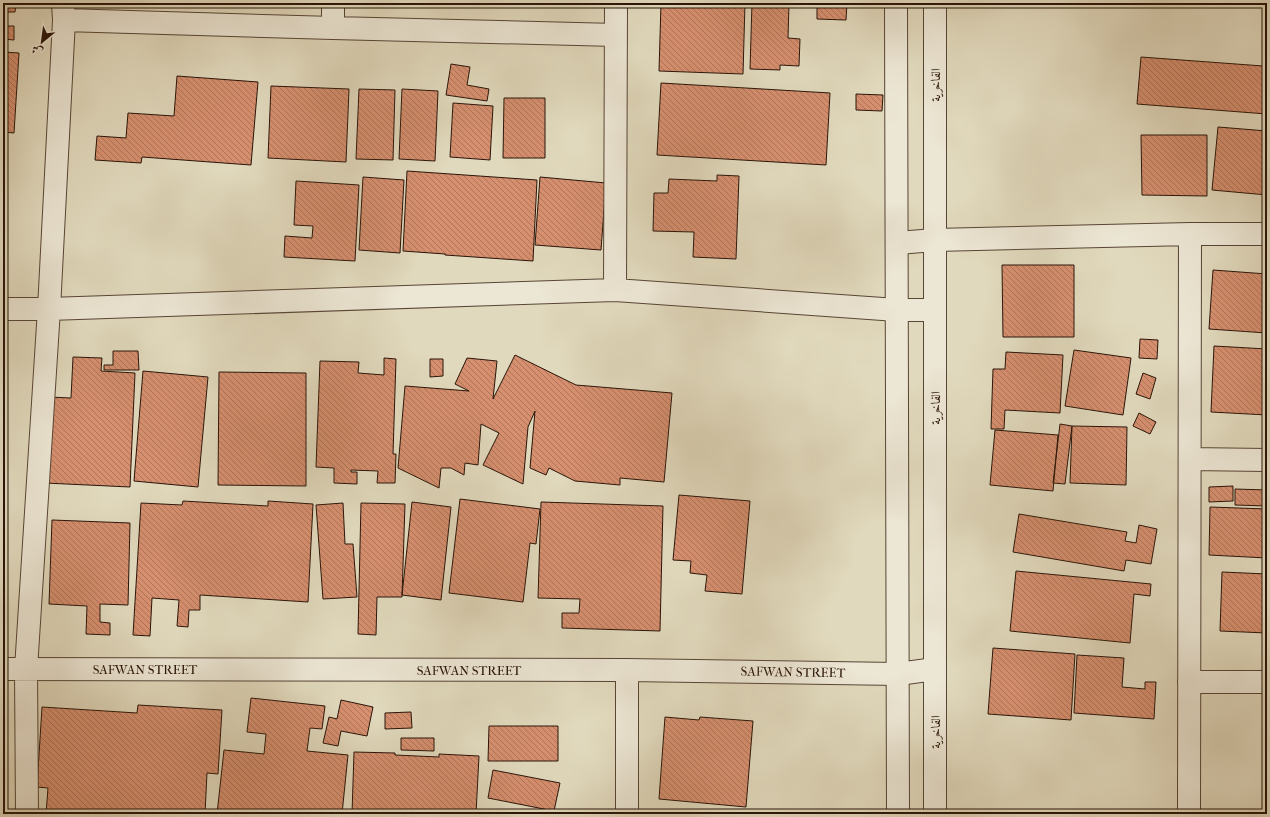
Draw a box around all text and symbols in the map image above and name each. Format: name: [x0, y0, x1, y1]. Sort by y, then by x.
north arrow: [22, 22, 62, 62]
text: ش: [29, 42, 45, 59]
street label: الفاخرية: [928, 68, 944, 102]
street label: الفاخرية: [928, 391, 944, 425]
street label: SAFWAN STREET: [93, 662, 198, 677]
street label: SAFWAN STREET: [417, 663, 522, 678]
street label: SAFWAN STREET: [741, 664, 846, 680]
street label: الفاخرية: [928, 715, 944, 749]

